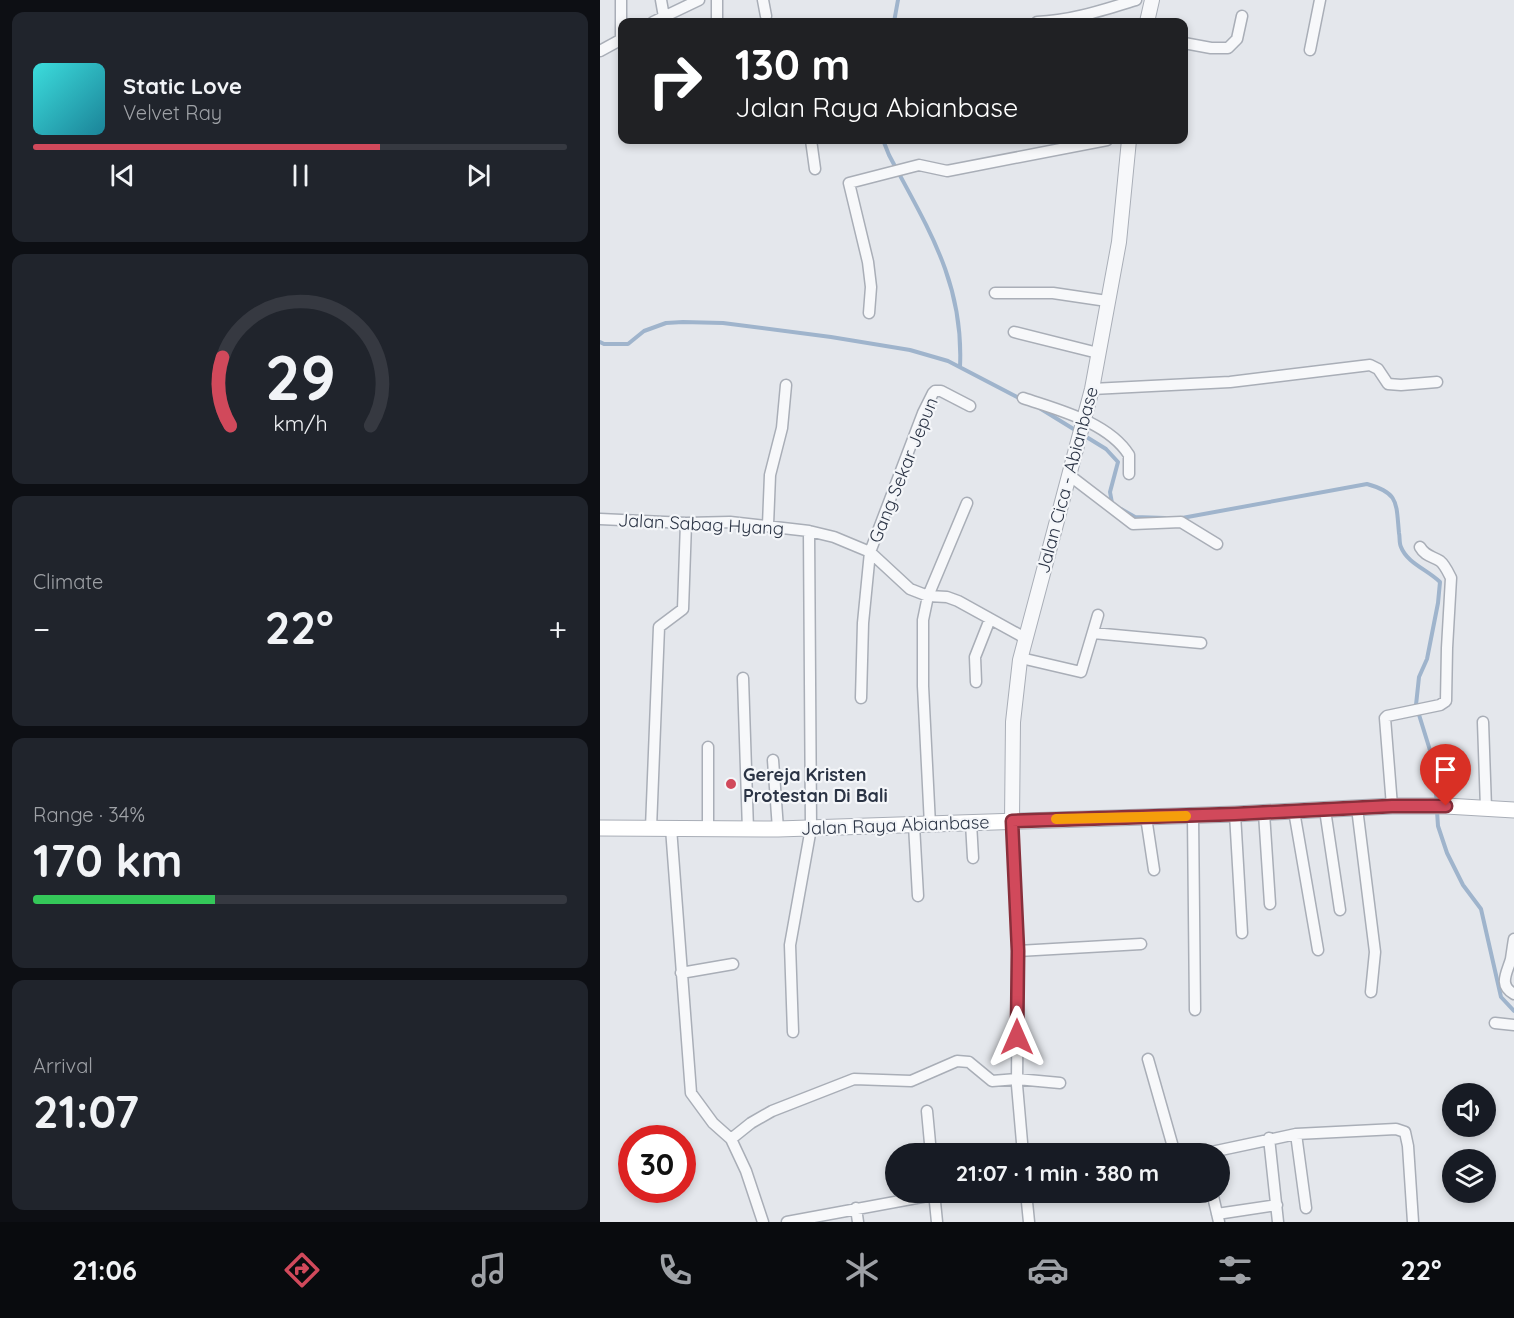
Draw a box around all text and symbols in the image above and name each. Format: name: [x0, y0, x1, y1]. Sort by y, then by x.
text: 130 m: [735, 38, 850, 91]
icon: right: [636, 42, 714, 120]
text: Static Love: [123, 72, 242, 100]
text: Jalan Raya Abianbase: [735, 90, 1018, 124]
text: Velvet Ray: [123, 100, 222, 125]
icon: previous: [106, 159, 139, 192]
icon: pause: [284, 159, 317, 192]
icon: next: [462, 159, 495, 192]
text: 29: [265, 338, 335, 416]
street label: Jalan Cica - Abianbase: [1031, 384, 1103, 576]
street label: Gang Sekar Jepun: [863, 394, 943, 546]
text: km/h: [273, 410, 327, 436]
street label: Jalan Sabag Hyang: [617, 508, 785, 540]
text: Climate: [33, 569, 103, 594]
text: 22°: [265, 599, 334, 655]
text: −: [33, 608, 50, 649]
text: +: [548, 608, 567, 649]
pin: [1420, 744, 1471, 806]
icon: arrive: [1429, 753, 1462, 786]
place label: Gereja Kristen Protestan Di Bali: [743, 763, 888, 807]
marker: Gereja Kristen Protestan Di Bali: [724, 777, 738, 791]
text: Range · 34%: [33, 802, 145, 827]
street label: Jalan Raya Abianbase: [800, 810, 990, 840]
text: 170 km: [33, 832, 183, 888]
position arrow: [985, 1005, 1049, 1069]
text: Arrival: [33, 1053, 93, 1078]
text: 21:07: [33, 1083, 139, 1139]
map controls: [1442, 1083, 1496, 1203]
button: sound: [1442, 1083, 1496, 1137]
speed limit sign: 30: [618, 1125, 696, 1203]
button: layers: [1442, 1149, 1496, 1203]
text: 21:07 · 1 min · 380 m: [956, 1159, 1159, 1187]
icon: directions: [281, 1249, 323, 1291]
icon: music: [468, 1249, 510, 1291]
icon: phone: [654, 1249, 696, 1291]
icon: climate: [841, 1249, 883, 1291]
icon: car: [1027, 1249, 1069, 1291]
icon: filters: [1214, 1249, 1256, 1291]
text: 21:06: [72, 1253, 137, 1287]
text: 22°: [1400, 1253, 1442, 1287]

